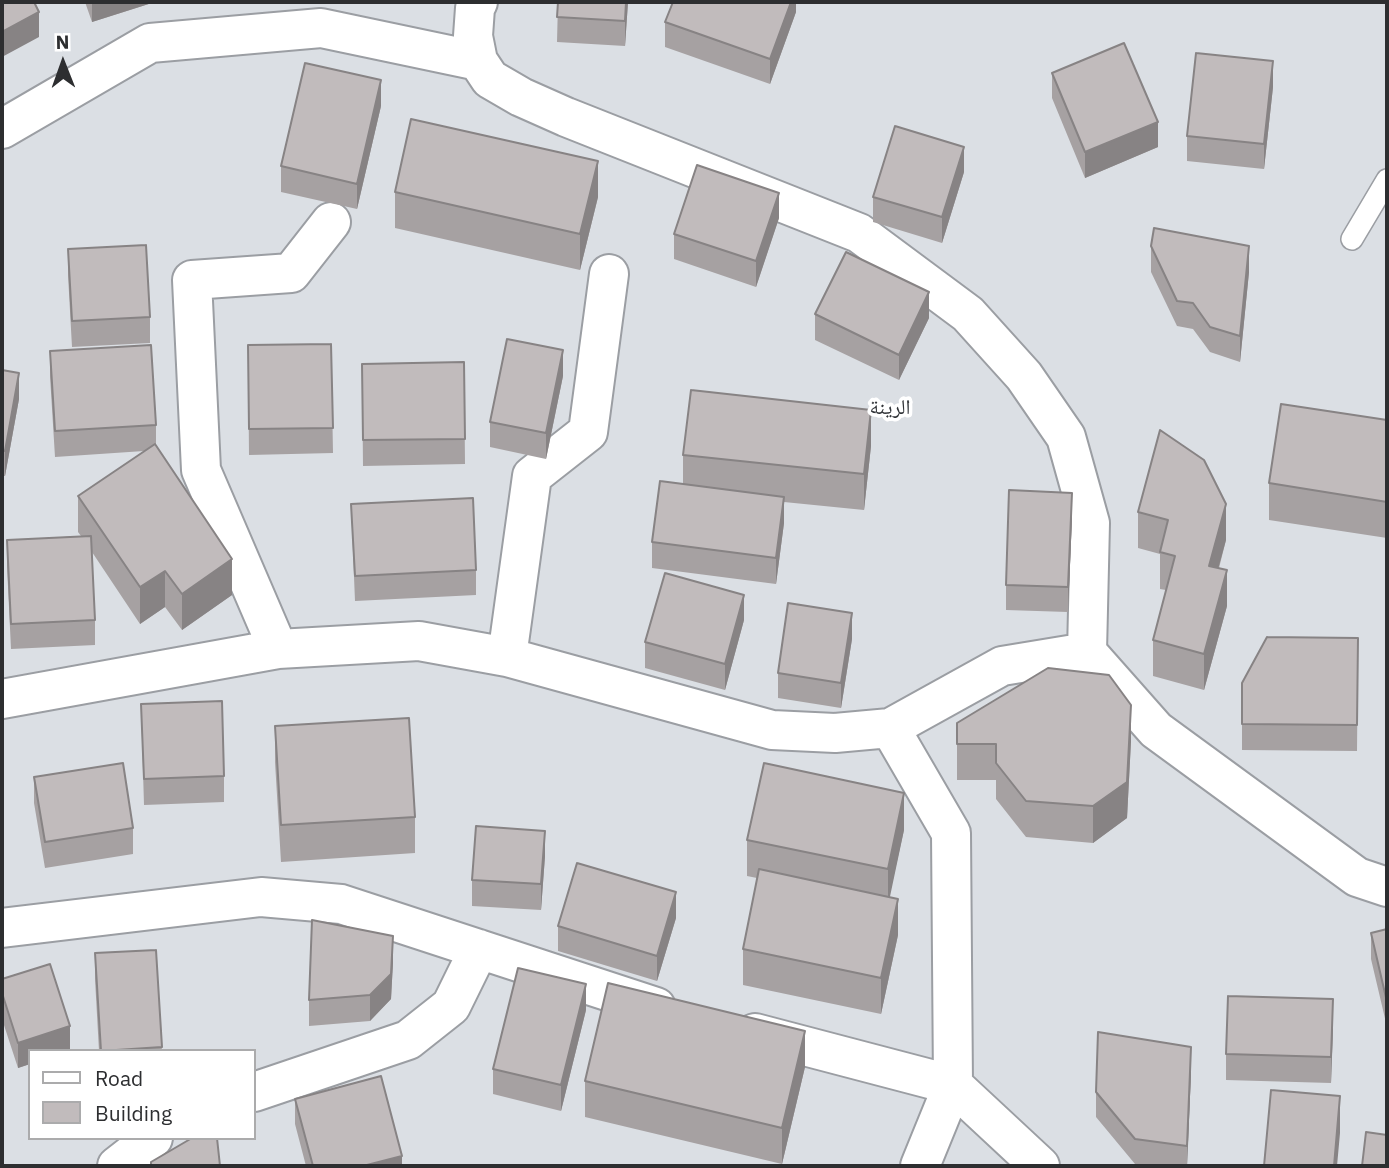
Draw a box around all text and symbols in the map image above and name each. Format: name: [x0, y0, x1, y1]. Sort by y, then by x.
north arrow: [28, 28, 98, 98]
text: N: [56, 30, 70, 54]
district label: الرينة: [870, 395, 910, 421]
legend: [28, 1049, 256, 1140]
text: Road: [95, 1064, 143, 1092]
text: Building: [95, 1099, 172, 1127]

